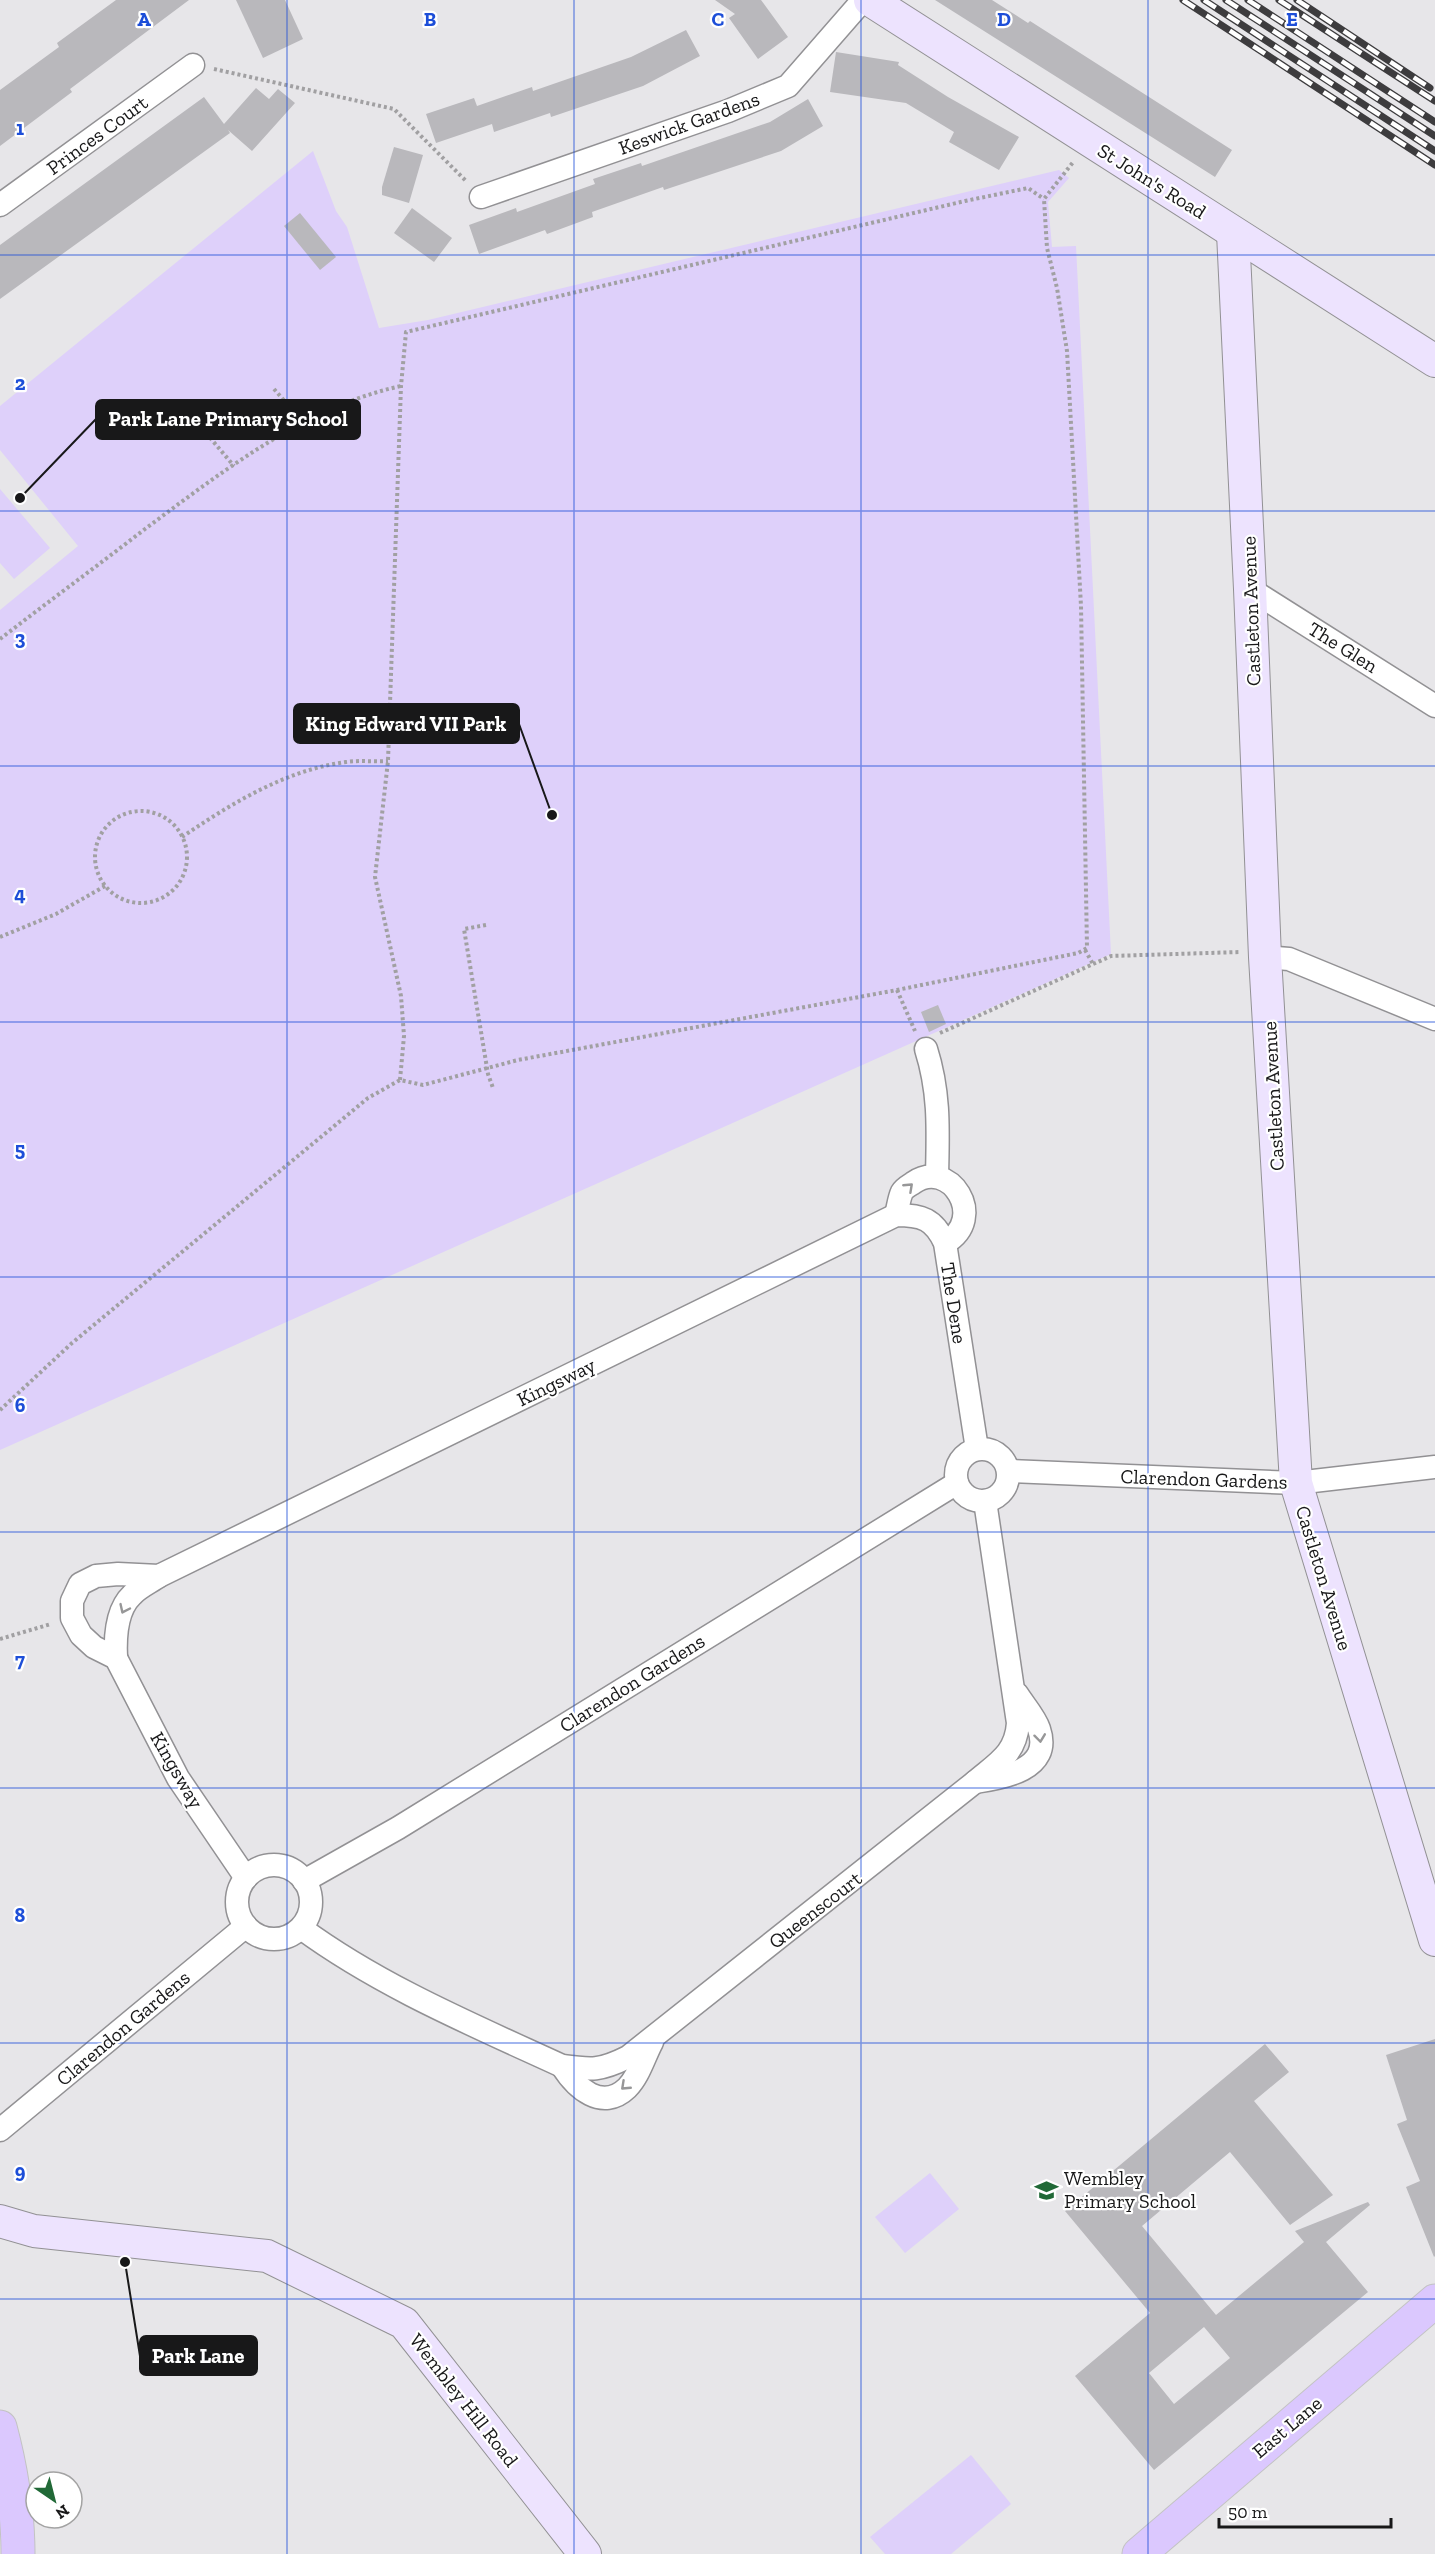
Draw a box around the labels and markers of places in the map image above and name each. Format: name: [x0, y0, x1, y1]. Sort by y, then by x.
callout: Park Lane Primary School: [96, 400, 360, 439]
callout: King Edward VII Park: [294, 704, 519, 743]
place label: Wembley Primary School: [1064, 2166, 1196, 2213]
school or university icon: Wembley Primary School: [1033, 2177, 1059, 2203]
callout: Park Lane: [140, 2336, 257, 2375]

